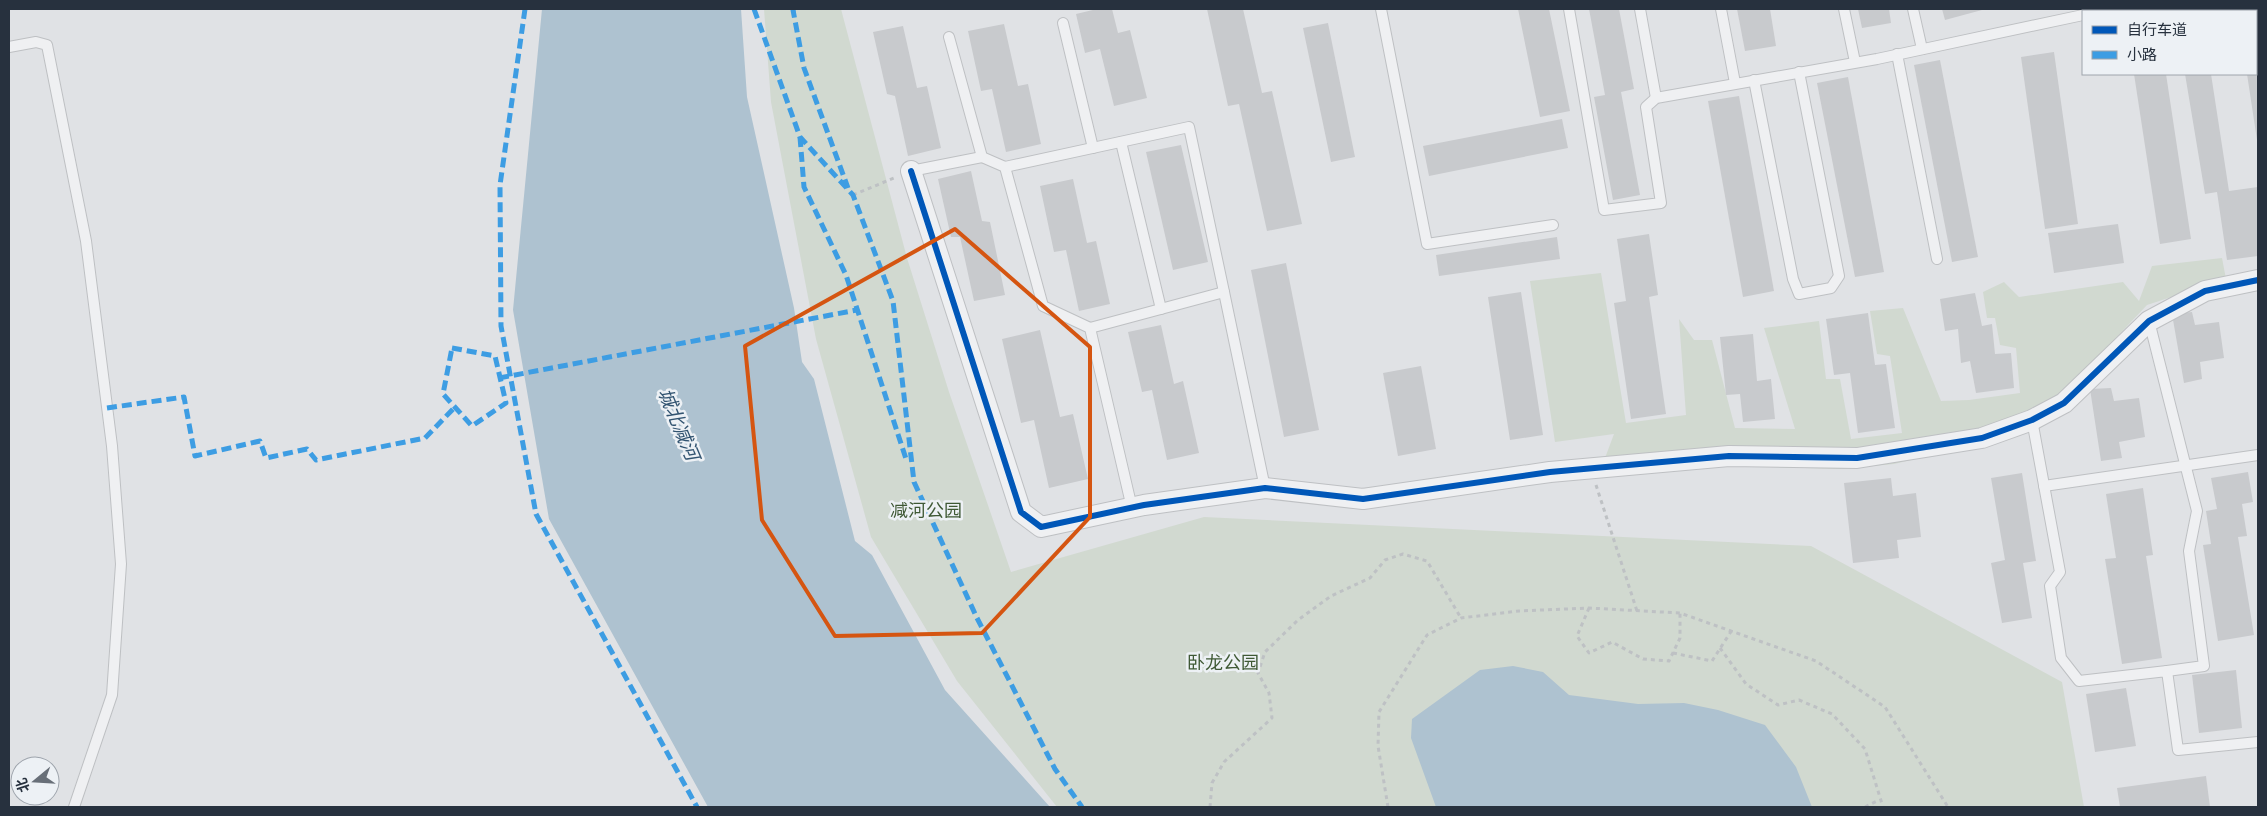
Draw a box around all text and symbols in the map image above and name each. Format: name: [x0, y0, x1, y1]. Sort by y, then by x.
legend: [2082, 10, 2257, 75]
text: 自行车道: [2127, 21, 2187, 38]
text: 小路: [2127, 46, 2157, 63]
water label: 城北减河: [654, 385, 706, 467]
park label: 减河公园: [890, 500, 962, 521]
park label: 卧龙公园: [1187, 652, 1259, 673]
north arrow: [10, 756, 60, 806]
text: 北: [13, 776, 32, 794]

